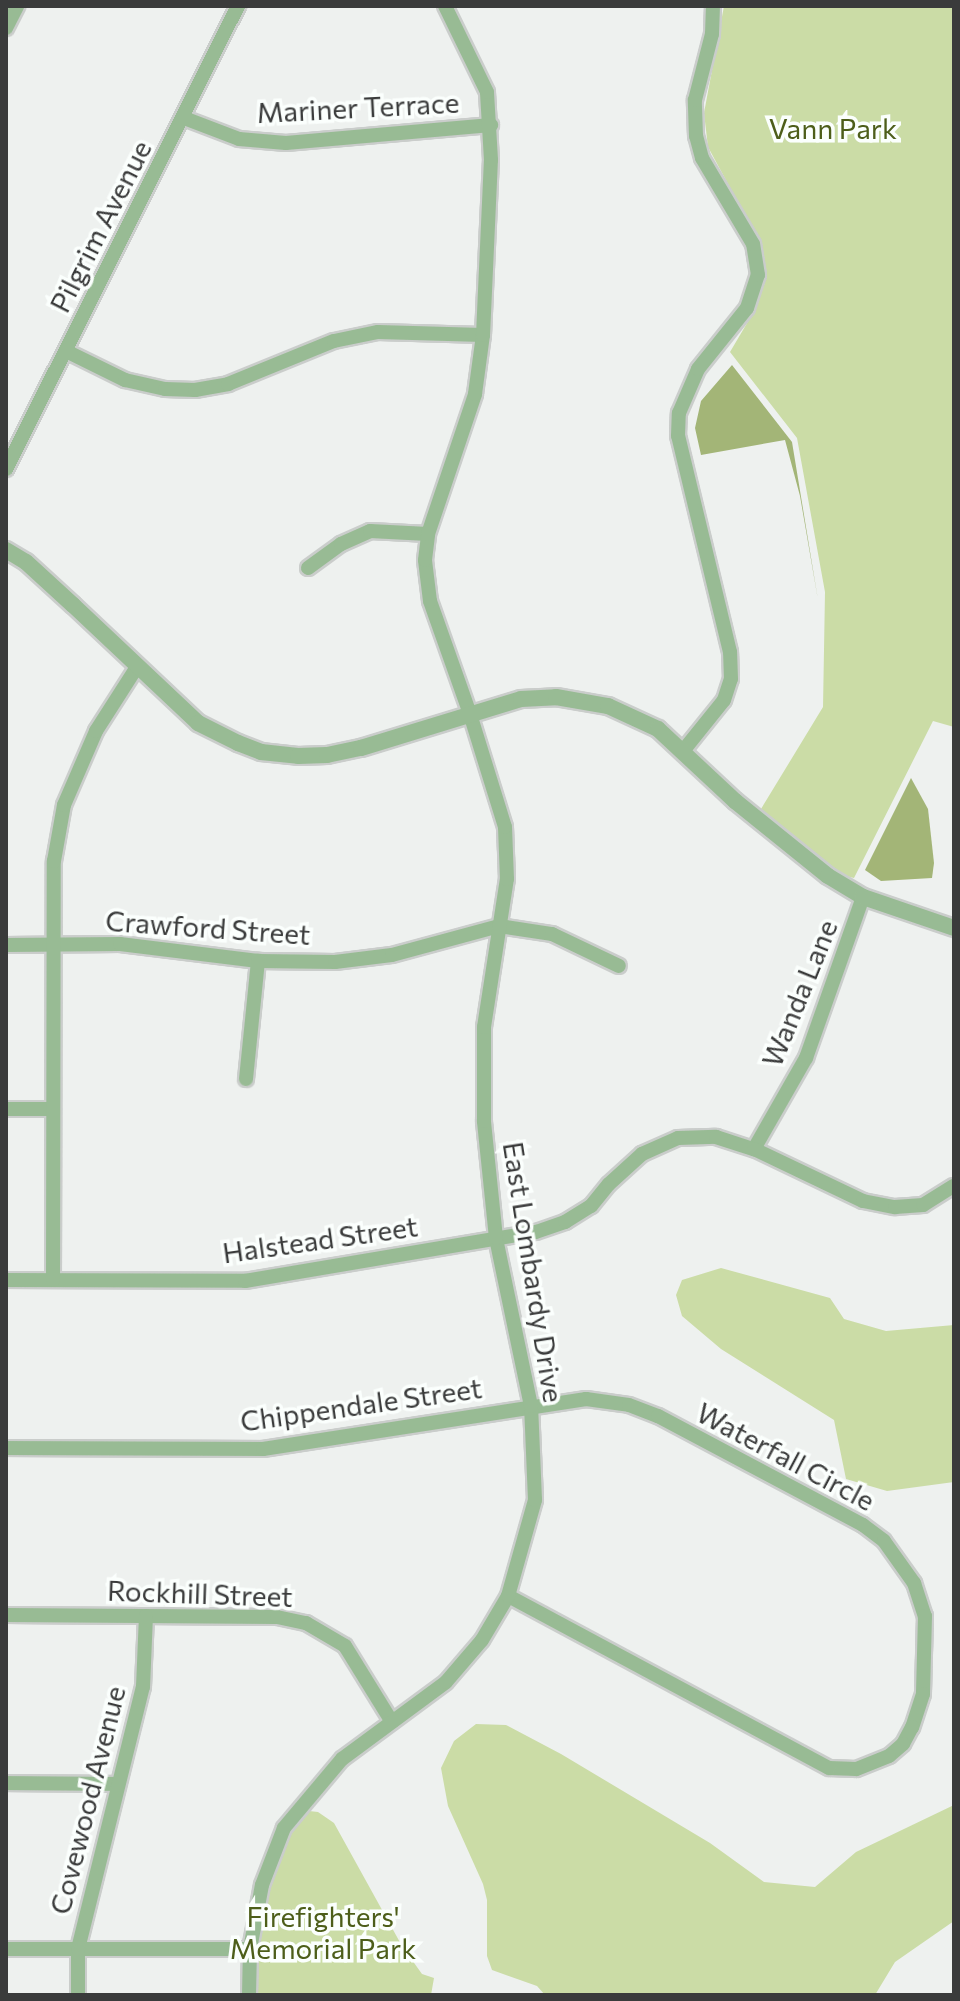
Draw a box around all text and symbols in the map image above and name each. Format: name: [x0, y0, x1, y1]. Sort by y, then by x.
street label: Mariner Terrace: [256, 85, 460, 129]
park label: Vann Park: [769, 111, 897, 145]
street label: Pilgrim Avenue: [42, 134, 158, 318]
street label: Crawford Street: [104, 903, 312, 951]
street label: Wanda Lane: [754, 915, 844, 1071]
street label: East Lombardy Drive: [497, 1139, 571, 1405]
street label: Halstead Street: [220, 1209, 420, 1269]
street label: Chippendale Street: [238, 1370, 484, 1438]
street label: Waterfall Circle: [691, 1395, 881, 1517]
street label: Rockhill Street: [107, 1573, 293, 1613]
street label: Covewood Avenue: [42, 1682, 132, 1918]
park label: Firefighters' Memorial Park: [230, 1899, 416, 1965]

